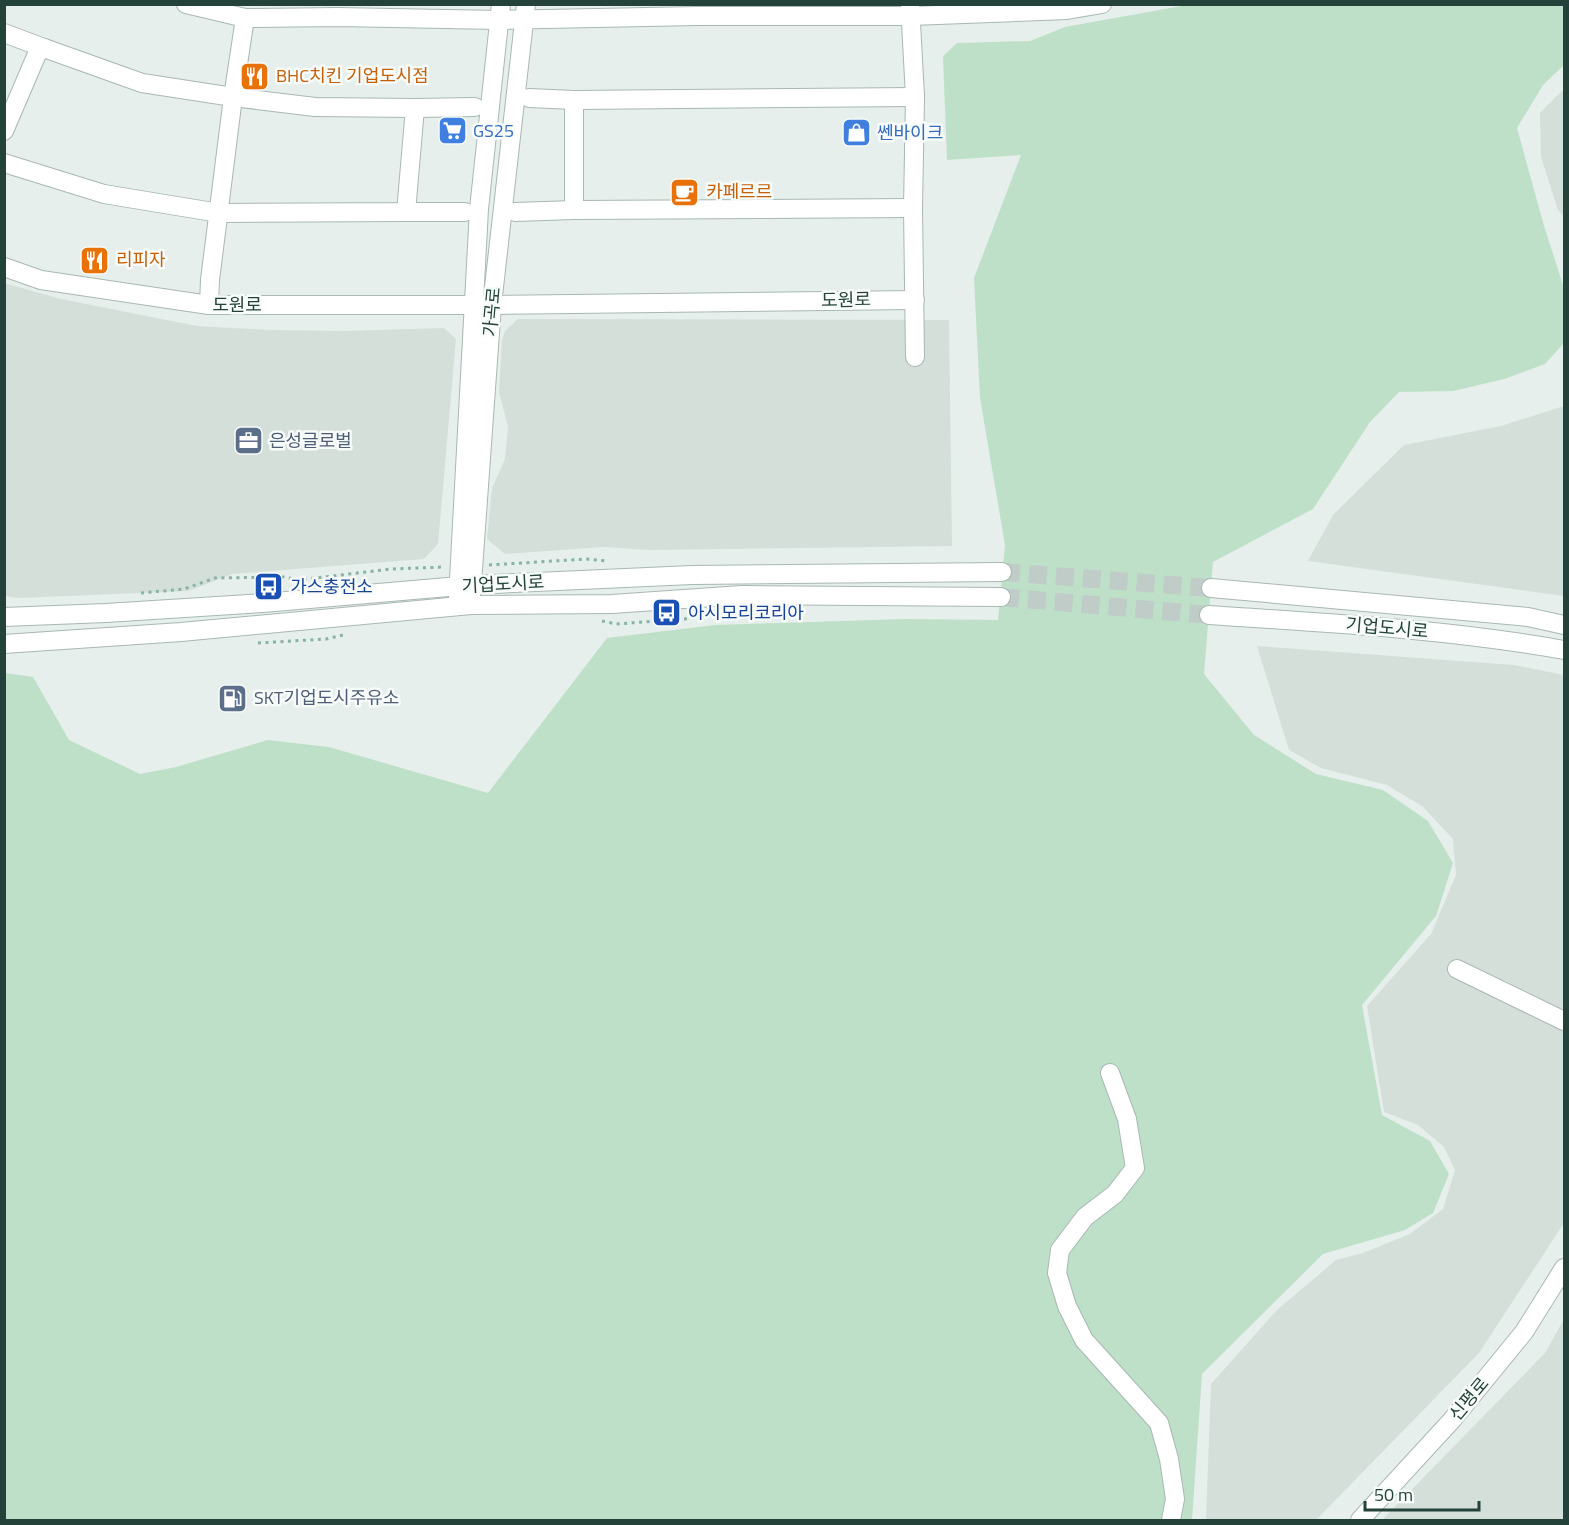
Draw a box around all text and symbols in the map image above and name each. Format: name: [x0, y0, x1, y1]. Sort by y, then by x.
restaurant icon: BHC치킨 기업도시점: [239, 60, 271, 92]
place label: BHC치킨 기업도시점: [276, 62, 429, 89]
supermarket icon: GS25: [436, 115, 468, 147]
place label: GS25: [473, 117, 514, 144]
shop icon: 쎈바이크: [840, 117, 872, 149]
place label: 쎈바이크: [877, 119, 943, 146]
cafe icon: 카페르르: [669, 176, 701, 208]
place label: 카페르르: [706, 178, 772, 205]
restaurant icon: 리피자: [79, 244, 111, 276]
place label: 리피자: [116, 246, 166, 273]
street label: 가곡로: [476, 286, 507, 338]
street label: 도원로: [821, 286, 871, 313]
street label: 도원로: [212, 291, 262, 318]
office icon: 은성글로벌: [232, 425, 264, 457]
place label: 은성글로벌: [269, 427, 352, 454]
street label: 기업도시로: [461, 568, 545, 599]
bus stop icon: 가스충전소: [253, 571, 285, 603]
place label: 가스충전소: [290, 573, 373, 600]
bus stop icon: 아시모리코리아: [651, 597, 683, 629]
place label: 아시모리코리아: [688, 599, 804, 626]
street label: 기업도시로: [1345, 610, 1429, 645]
fuel station icon: SKT기업도시주유소: [217, 682, 249, 714]
place label: SKT기업도시주유소: [254, 684, 399, 711]
street label: 신평로: [1442, 1371, 1495, 1426]
scale bar: [1365, 1474, 1479, 1512]
text: 50 m: [1374, 1481, 1413, 1508]

